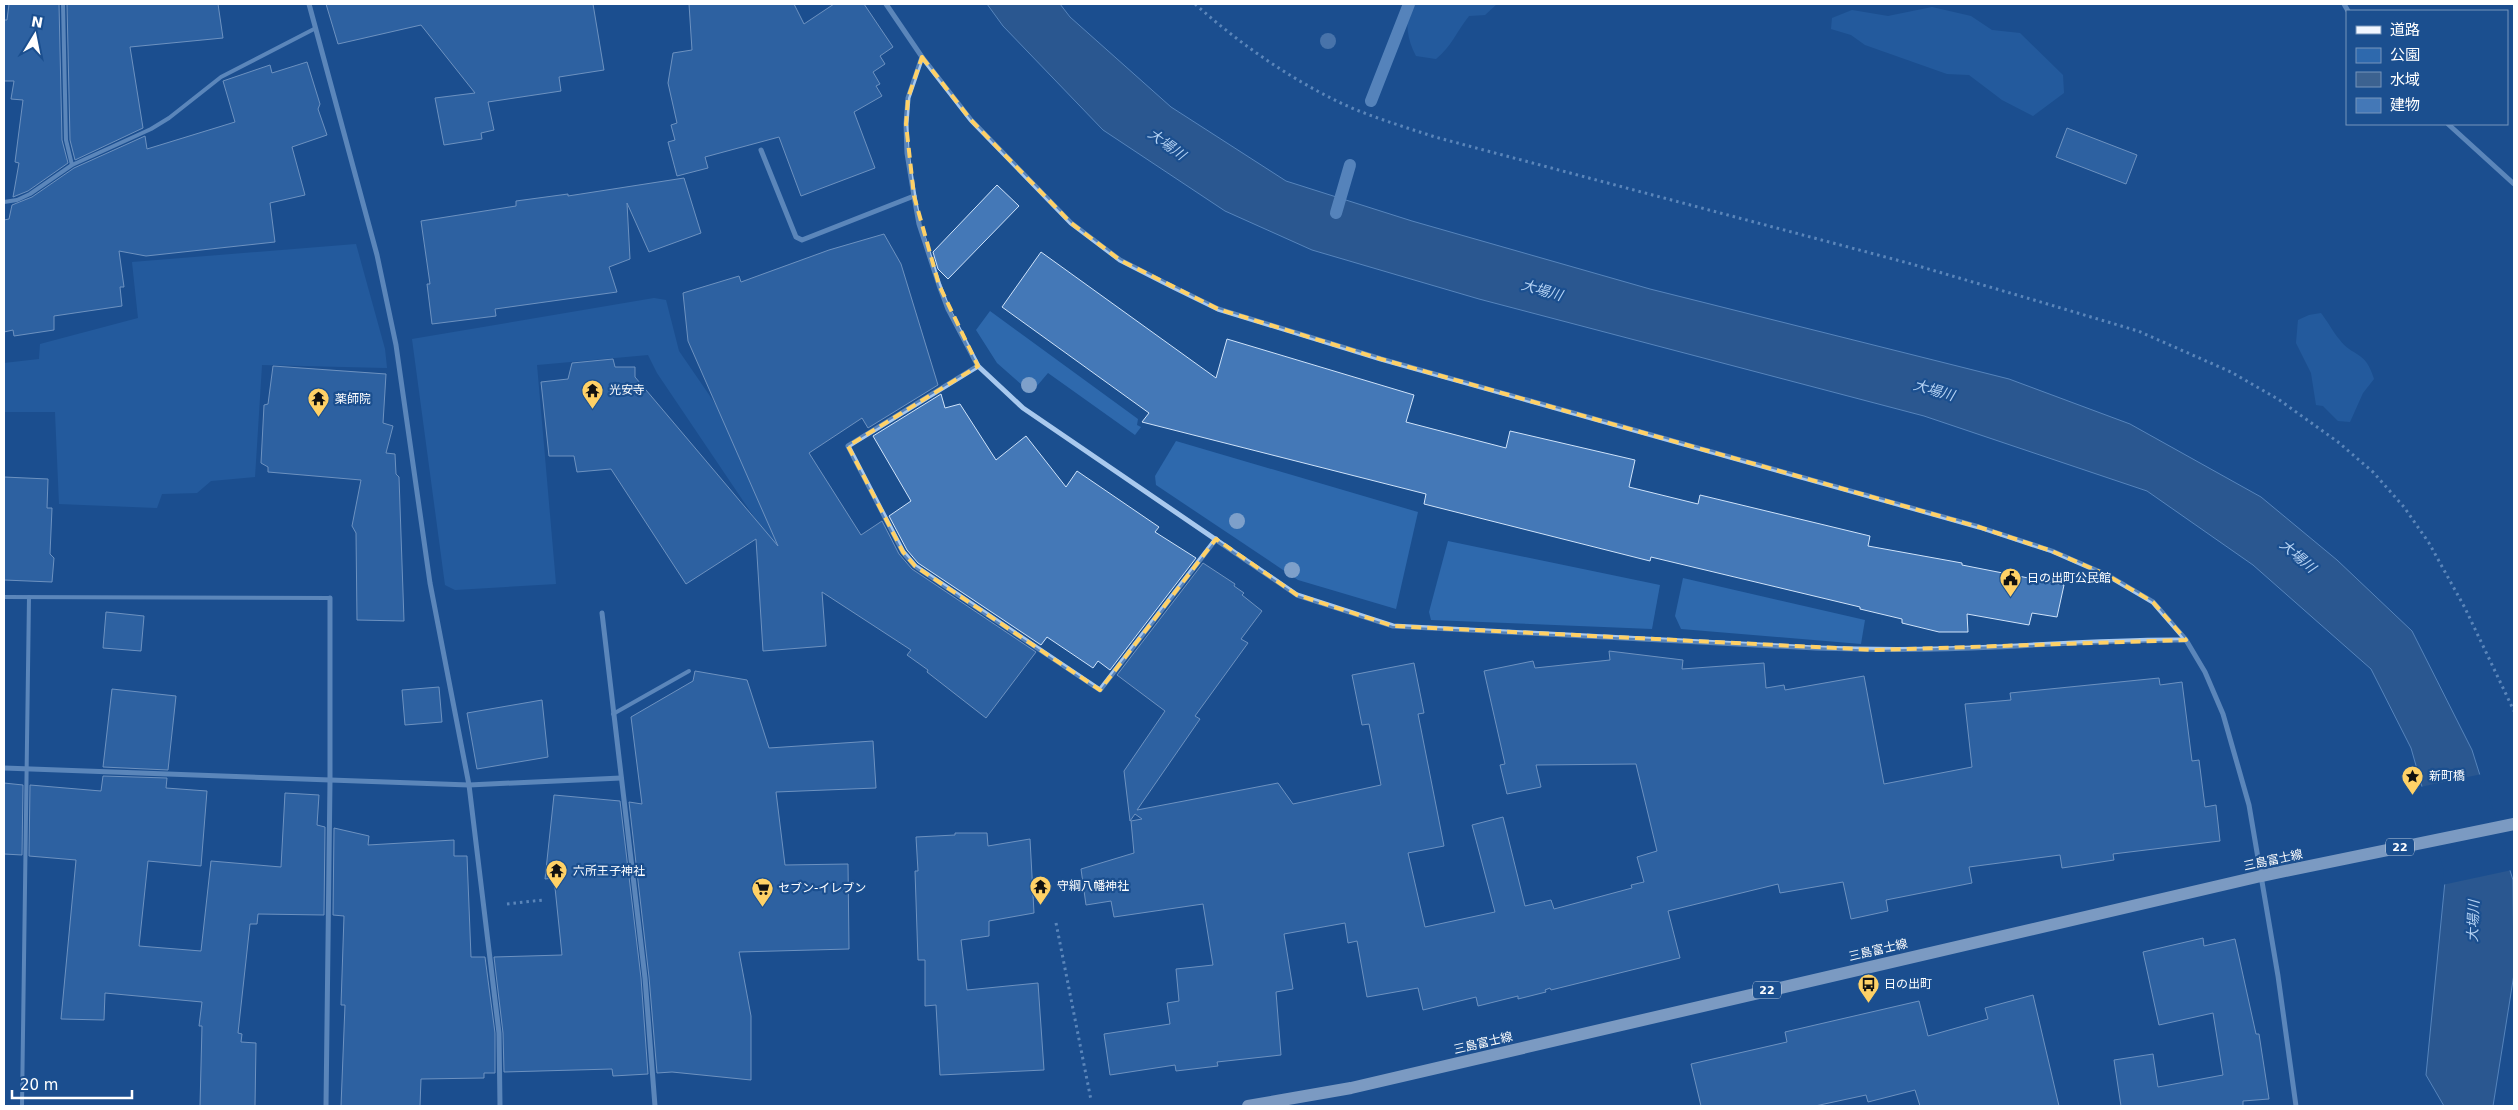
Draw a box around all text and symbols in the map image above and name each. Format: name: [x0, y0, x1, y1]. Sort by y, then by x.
north arrow: [10, 10, 60, 60]
legend: [2346, 10, 2508, 125]
text: N: [30, 13, 44, 31]
text: 道路: [2390, 21, 2420, 39]
text: 公園: [2390, 46, 2420, 64]
text: 水域: [2390, 71, 2420, 89]
text: 建物: [2390, 96, 2420, 114]
water label: 大場川: [1145, 125, 1190, 164]
water label: 大場川: [1520, 277, 1566, 304]
water label: 大場川: [1912, 377, 1958, 404]
temple icon: 光安寺: [581, 378, 605, 409]
place label: 光安寺: [609, 383, 645, 397]
temple icon: 薬師院: [307, 387, 331, 418]
place label: 薬師院: [335, 392, 371, 406]
water label: 大場川: [2277, 536, 2321, 577]
public building icon: 日の出町公民館: [1999, 566, 2023, 597]
place label: 日の出町公民館: [2027, 571, 2111, 585]
place icon: 新町橋: [2401, 764, 2425, 795]
place label: 新町橋: [2429, 769, 2465, 783]
road number: 22: [2386, 839, 2414, 856]
street label: 三島富士線: [2242, 847, 2304, 873]
temple icon: 六所王子神社: [545, 859, 569, 890]
place label: 六所王子神社: [573, 864, 645, 878]
temple icon: 守綱八幡神社: [1029, 874, 1053, 905]
supermarket icon: セブン-イレブン: [750, 876, 774, 907]
place label: 守綱八幡神社: [1057, 879, 1129, 893]
place label: セブン-イレブン: [778, 881, 866, 895]
water label: 大場川: [2464, 898, 2482, 942]
street label: 三島富士線: [1847, 936, 1909, 964]
bus stop icon: 日の出町: [1856, 972, 1880, 1003]
place label: 日の出町: [1884, 977, 1932, 991]
road number: 22: [1753, 982, 1781, 998]
street label: 三島富士線: [1452, 1029, 1514, 1057]
scale bar: [12, 1068, 132, 1100]
text: 20 m: [20, 1076, 58, 1094]

